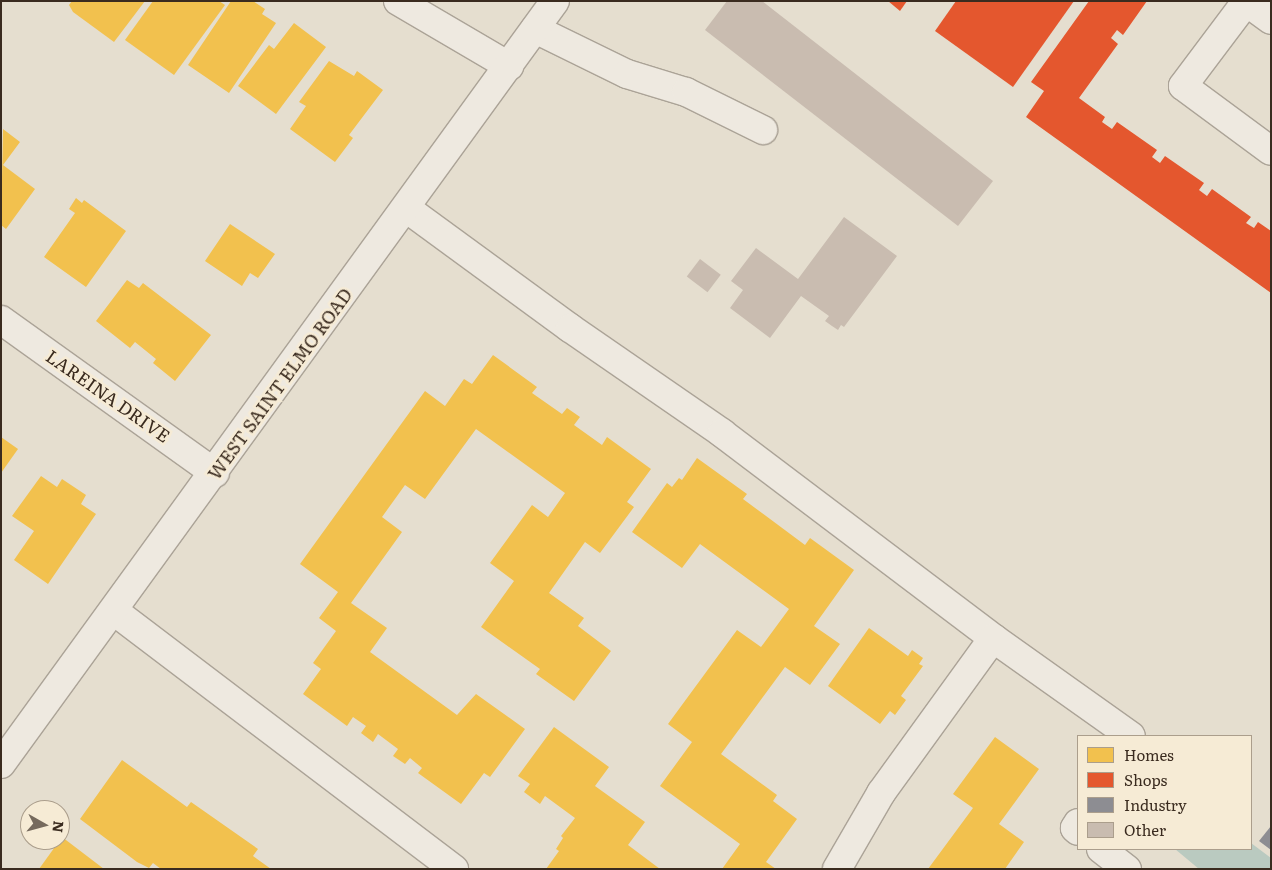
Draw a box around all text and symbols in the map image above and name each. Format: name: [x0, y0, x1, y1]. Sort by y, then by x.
street label: WEST SAINT ELMO ROAD: [203, 284, 357, 484]
street label: LAREINA DRIVE: [42, 345, 174, 447]
legend: [1077, 735, 1252, 850]
text: Homes: [1124, 743, 1174, 766]
text: Shops: [1124, 768, 1167, 791]
text: Industry: [1124, 793, 1187, 816]
north arrow: [20, 800, 70, 850]
text: Other: [1124, 818, 1166, 841]
text: N: [48, 820, 70, 834]

